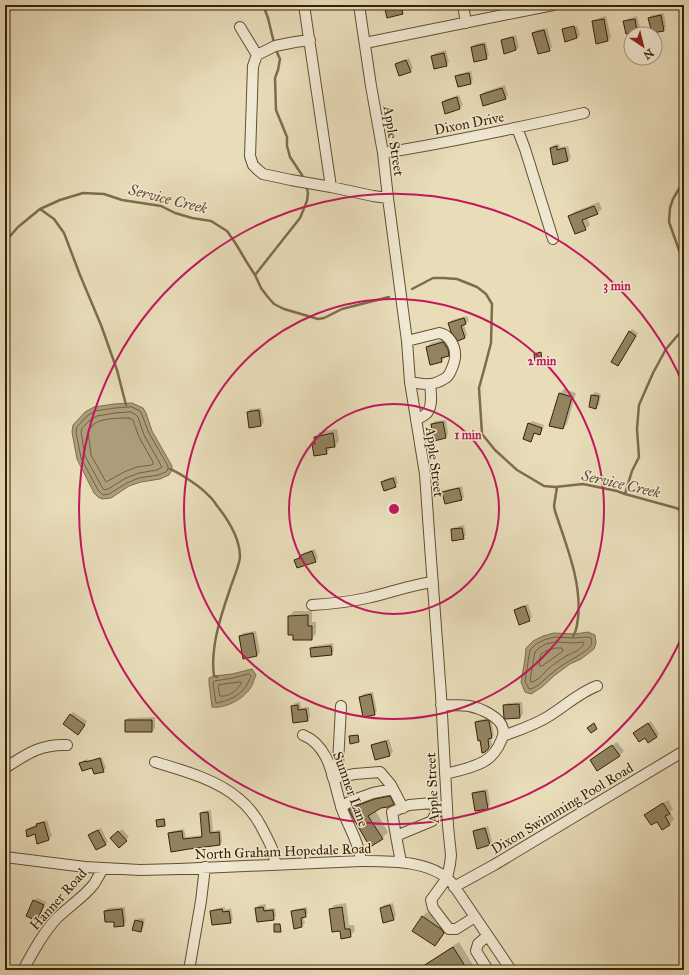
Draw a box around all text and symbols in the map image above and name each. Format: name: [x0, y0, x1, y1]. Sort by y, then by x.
north arrow: [623, 26, 663, 66]
text: N: [640, 46, 656, 62]
street label: Apple Street: [379, 104, 407, 177]
street label: Dixon Drive: [433, 108, 506, 139]
water label: Service Creek: [126, 180, 210, 218]
text: 3 min: [603, 279, 631, 294]
text: 2 min: [528, 354, 557, 368]
street label: Apple Street: [422, 425, 447, 498]
text: 1 min: [454, 428, 482, 442]
water label: Service Creek: [579, 466, 663, 502]
centre of rings: [387, 502, 401, 516]
street label: Sumner Lane: [329, 749, 372, 829]
street label: Apple Street: [422, 752, 443, 825]
street label: Dixon Swimming Pool Road: [488, 759, 636, 858]
street label: North Graham Hopedale Road: [194, 840, 372, 863]
street label: Hanner Road: [26, 865, 90, 934]

